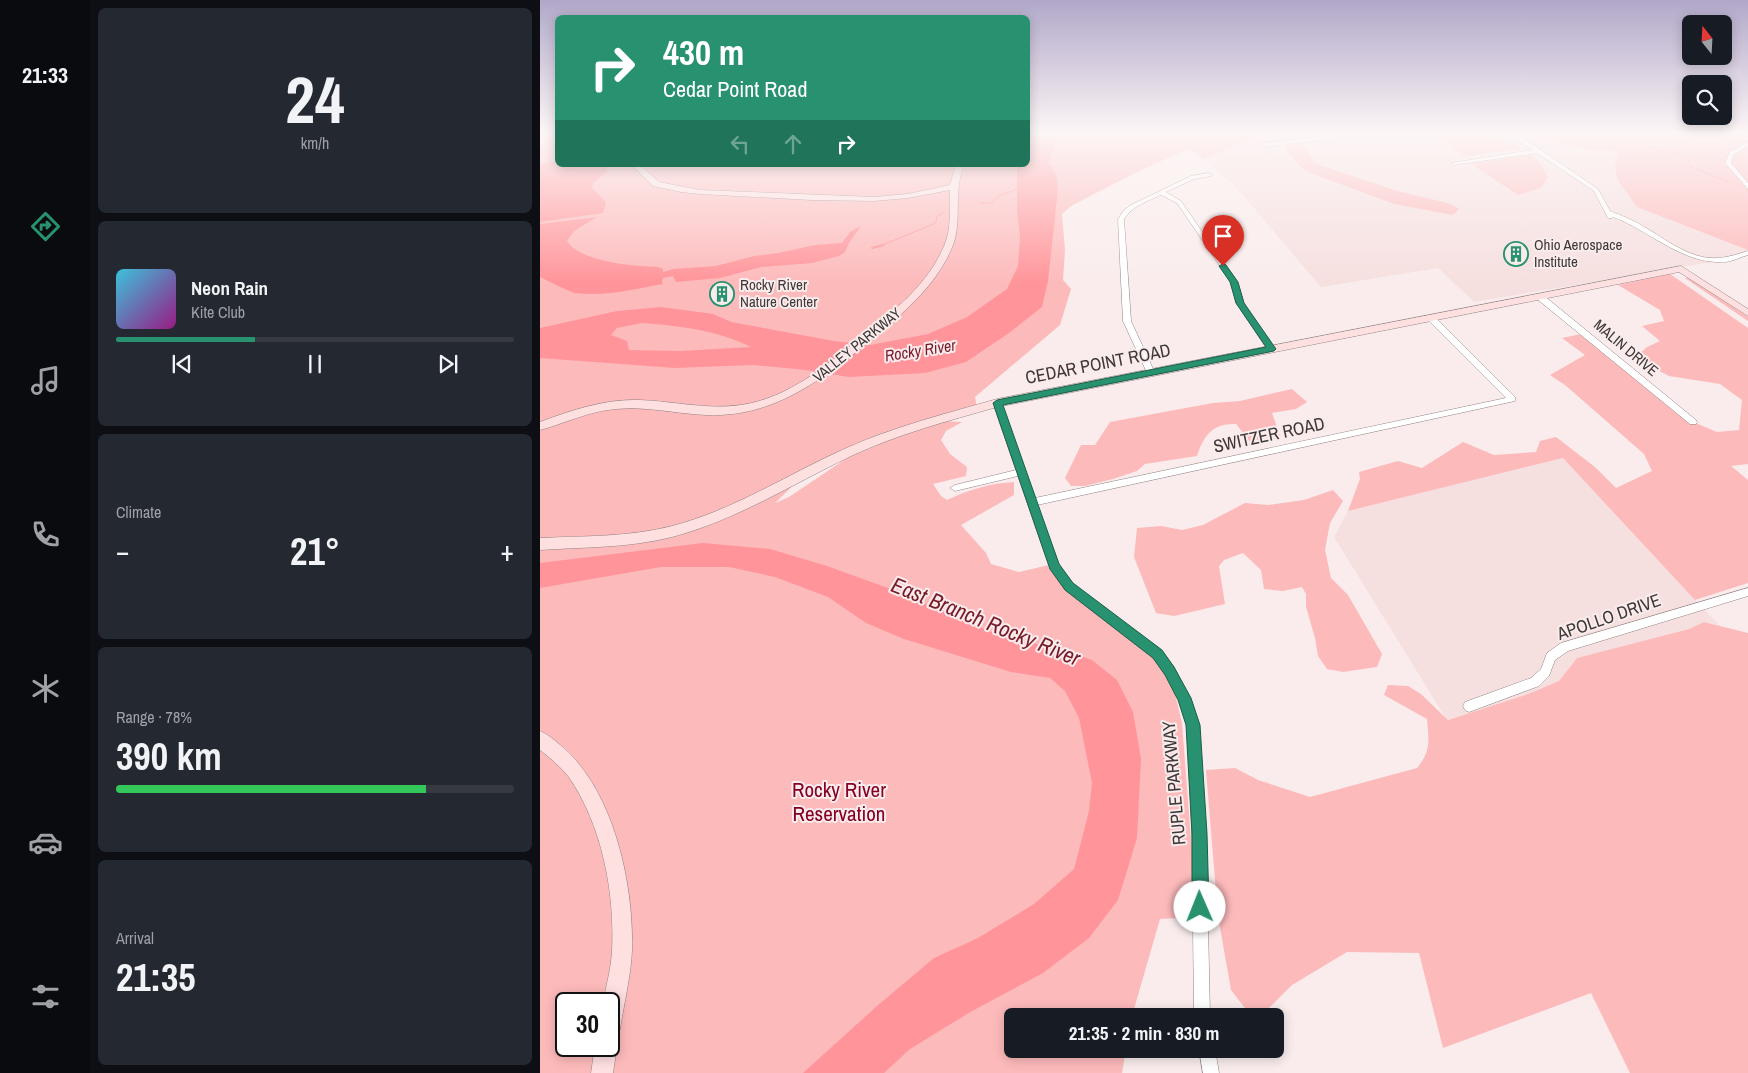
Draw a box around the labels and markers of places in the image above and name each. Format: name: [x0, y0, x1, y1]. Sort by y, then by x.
pin: [1202, 215, 1244, 266]
place label: Ohio Aerospace Institute: [1534, 234, 1622, 272]
building icon: Ohio Aerospace Institute: [1503, 241, 1529, 267]
place label: Rocky River Nature Center: [740, 274, 817, 312]
building icon: Rocky River Nature Center: [709, 281, 735, 307]

